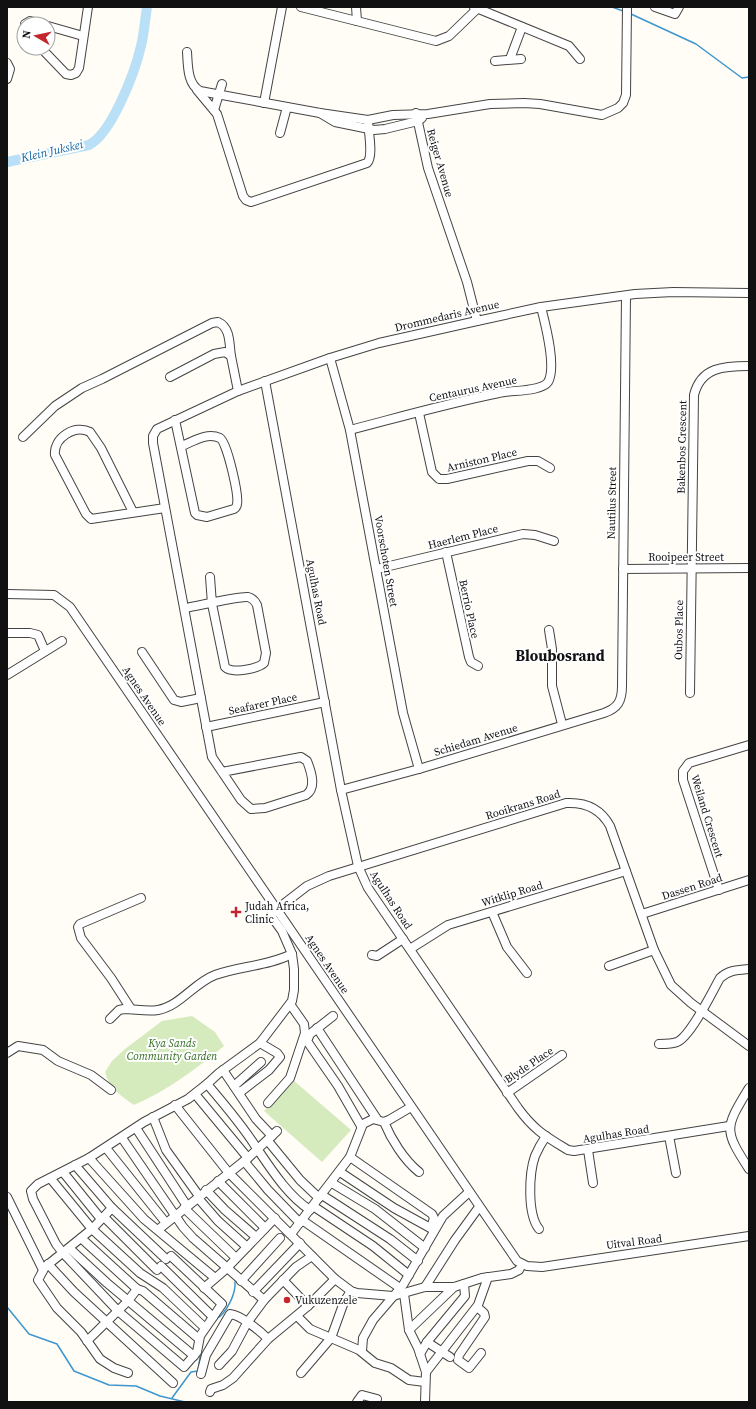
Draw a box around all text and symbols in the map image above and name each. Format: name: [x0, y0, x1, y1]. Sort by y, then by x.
north arrow: [16, 16, 56, 56]
text: N: [19, 29, 35, 40]
street label: Reiger Avenue: [423, 127, 457, 199]
water label: Klein Jukskei: [18, 136, 85, 166]
street label: Drommedaris Avenue: [393, 297, 501, 335]
street label: Centaurus Avenue: [428, 372, 519, 406]
street label: Bakenbos Crescent: [674, 400, 690, 494]
street label: Arniston Place: [445, 445, 519, 475]
street label: Nautilus Street: [604, 466, 620, 539]
street label: Voorschoten Street: [371, 514, 402, 608]
street label: Haerlem Place: [426, 521, 500, 553]
street label: Rooipeer Street: [648, 550, 724, 565]
street label: Agulhas Road: [302, 558, 330, 627]
street label: Berrio Place: [455, 578, 483, 640]
street label: Oubos Place: [671, 599, 687, 660]
district label: Bloubosrand: [515, 645, 605, 666]
street label: Agnes Avenue: [119, 663, 170, 729]
street label: Seafarer Place: [227, 689, 299, 719]
street label: Schiedam Avenue: [432, 720, 520, 760]
street label: Weiland Crescent: [687, 773, 727, 860]
street label: Rooikrans Road: [484, 786, 563, 823]
street label: Agulhas Road: [366, 868, 416, 933]
street label: Dassen Road: [660, 870, 725, 904]
street label: Witklip Road: [479, 877, 545, 910]
place label: Judah Africa, Clinic: [244, 899, 309, 927]
marker: Judah Africa, Clinic: [230, 906, 242, 918]
street label: Agnes Avenue: [302, 931, 353, 997]
park label: Kya Sands Community Garden: [127, 1036, 218, 1064]
street label: Blyde Place: [502, 1043, 557, 1087]
street label: Agulhas Road: [582, 1121, 651, 1147]
street label: Uitval Road: [605, 1231, 664, 1253]
place label: Vukuzenzele: [295, 1293, 358, 1308]
marker: Vukuzenzele: [282, 1295, 292, 1305]

